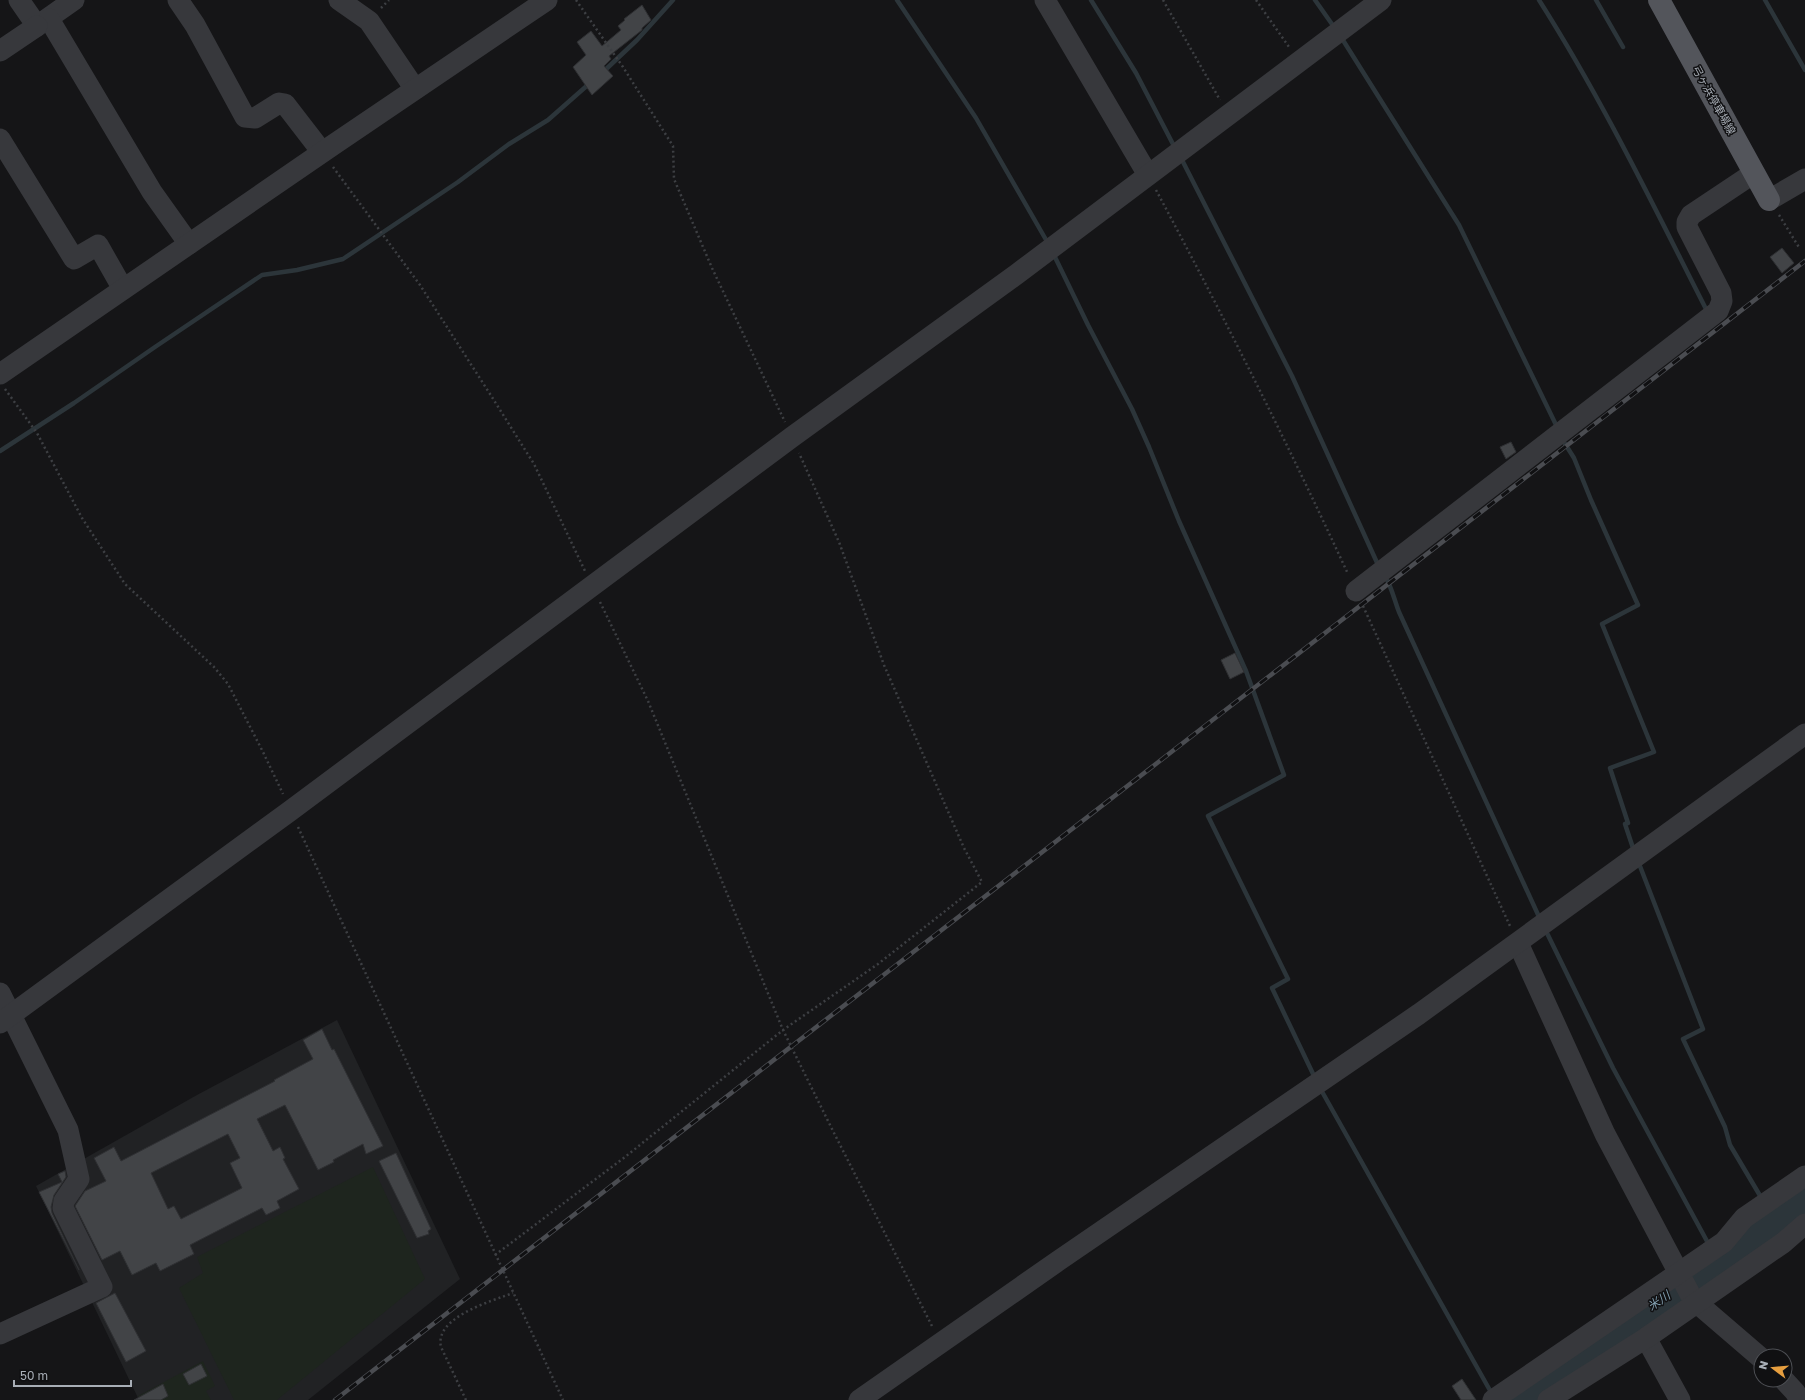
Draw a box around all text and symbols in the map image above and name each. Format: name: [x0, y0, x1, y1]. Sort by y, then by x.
street label: 弓ヶ浜停車場線: [1690, 63, 1739, 137]
water label: 米川: [1645, 1287, 1675, 1314]
north arrow: [1753, 1348, 1793, 1388]
text: N: [1756, 1359, 1770, 1371]
scale bar: [14, 1362, 131, 1388]
text: 50 m: [20, 1368, 48, 1383]

